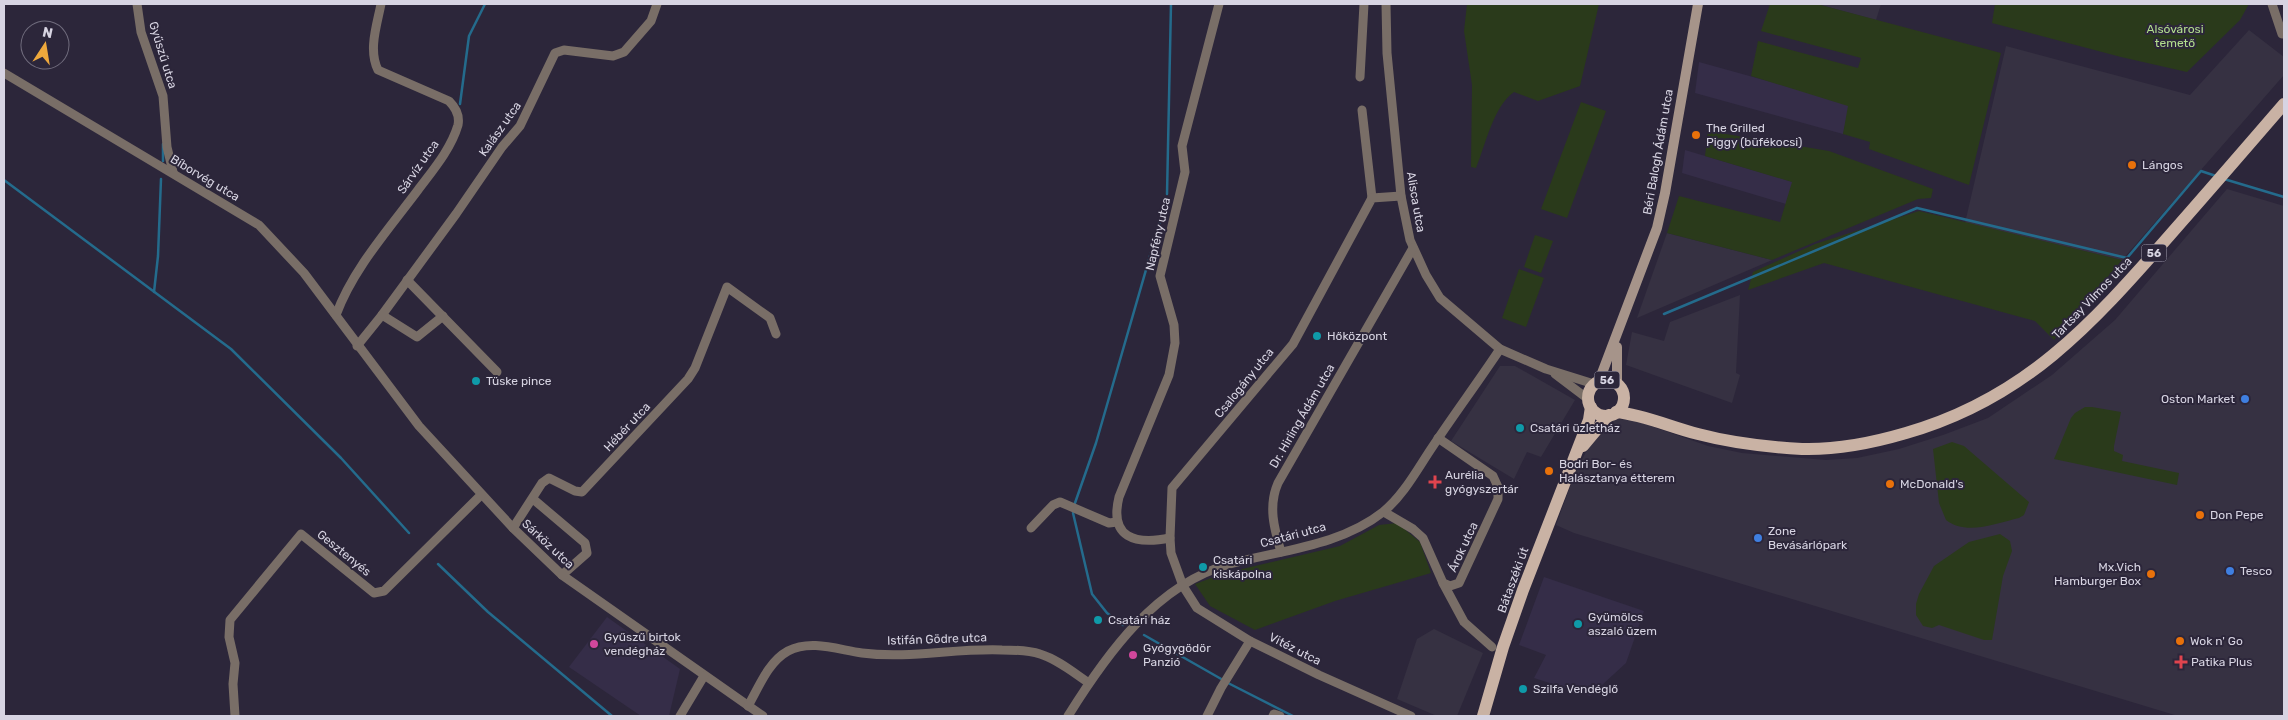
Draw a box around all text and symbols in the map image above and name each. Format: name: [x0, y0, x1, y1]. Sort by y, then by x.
north arrow: [20, 20, 70, 70]
street label: Gyűszű utca: [146, 20, 180, 90]
park label: Alsóvárosi temető: [2146, 22, 2204, 50]
text: N: [41, 23, 54, 42]
street label: Béri Balogh Ádám utca: [1640, 88, 1676, 216]
street label: Kalász utca: [476, 99, 524, 159]
place label: The Grilled Piggy (büfékocsi): [1706, 121, 1802, 149]
marker: The Grilled Piggy (büfékocsi): [1690, 129, 1702, 141]
street label: Sárvíz utca: [394, 137, 442, 197]
street label: Bíborvég utca: [168, 152, 242, 204]
place label: Lángos: [2142, 158, 2183, 172]
marker: Lángos: [2126, 159, 2138, 171]
street label: Alisca utca: [1404, 171, 1428, 233]
street label: Napfény utca: [1143, 196, 1173, 272]
road number: 56: [2142, 244, 2166, 262]
street label: Tartsay Vilmos utca: [2049, 254, 2135, 342]
place label: Hőközpont: [1327, 329, 1388, 343]
marker: Hőközpont: [1311, 330, 1323, 342]
street label: Csalogány utca: [1212, 345, 1276, 421]
street label: Dr. Hirling Ádám utca: [1267, 362, 1337, 470]
road number: 56: [1594, 372, 1620, 388]
place label: Tüske pince: [486, 374, 552, 388]
marker: Tüske pince: [470, 375, 482, 387]
place label: Oston Market: [2161, 392, 2235, 406]
marker: Oston Market: [2239, 393, 2251, 405]
street label: Hébér utca: [601, 400, 653, 454]
place label: Csatári üzletház: [1530, 421, 1620, 435]
marker: Csatári üzletház: [1514, 422, 1526, 434]
place label: Bodri Bor- és Halásztanya étterem: [1559, 457, 1675, 485]
marker: Bodri Bor- és Halásztanya étterem: [1543, 465, 1555, 477]
place label: Aurélia gyógyszertár: [1445, 468, 1519, 496]
marker: Aurélia gyógyszertár: [1429, 476, 1441, 488]
place label: McDonald's: [1900, 477, 1964, 491]
marker: McDonald's: [1884, 478, 1896, 490]
place label: Don Pepe: [2210, 508, 2264, 522]
marker: Don Pepe: [2194, 509, 2206, 521]
street label: Sárköz utca: [519, 517, 577, 571]
street label: Csatári utca: [1259, 519, 1327, 551]
street label: Árok utca: [1445, 520, 1481, 574]
place label: Zone Bevásárlópark: [1768, 524, 1848, 552]
street label: Gesztenyés: [314, 527, 374, 579]
marker: Zone Bevásárlópark: [1752, 532, 1764, 544]
street label: Bátaszéki út: [1495, 545, 1531, 615]
place label: Csatári kiskápolna: [1213, 553, 1272, 581]
place label: Mx.Vich Hamburger Box: [2054, 560, 2142, 588]
marker: Csatári kiskápolna: [1197, 561, 1209, 573]
place label: Tesco: [2240, 564, 2272, 578]
marker: Tesco: [2224, 565, 2236, 577]
marker: Mx.Vich Hamburger Box: [2145, 568, 2157, 580]
place label: Gyümölcs aszaló üzem: [1588, 610, 1657, 638]
place label: Csatári ház: [1108, 613, 1170, 627]
marker: Csatári ház: [1092, 614, 1104, 626]
marker: Gyümölcs aszaló üzem: [1572, 618, 1584, 630]
place label: Gyűszű birtok vendégház: [604, 630, 682, 658]
street label: Istifán Gödre utca: [887, 630, 987, 648]
street label: Vitéz utca: [1267, 630, 1323, 668]
place label: Wok n' Go: [2190, 634, 2243, 648]
marker: Wok n' Go: [2174, 635, 2186, 647]
marker: Gyűszű birtok vendégház: [588, 638, 600, 650]
place label: Gyógygödör Panzió: [1143, 641, 1211, 669]
marker: Gyógygödör Panzió: [1127, 649, 1139, 661]
place label: Patika Plus: [2191, 655, 2252, 669]
marker: Patika Plus: [2175, 656, 2187, 668]
place label: Szilfa Vendéglő: [1533, 682, 1618, 696]
marker: Szilfa Vendéglő: [1517, 683, 1529, 695]

